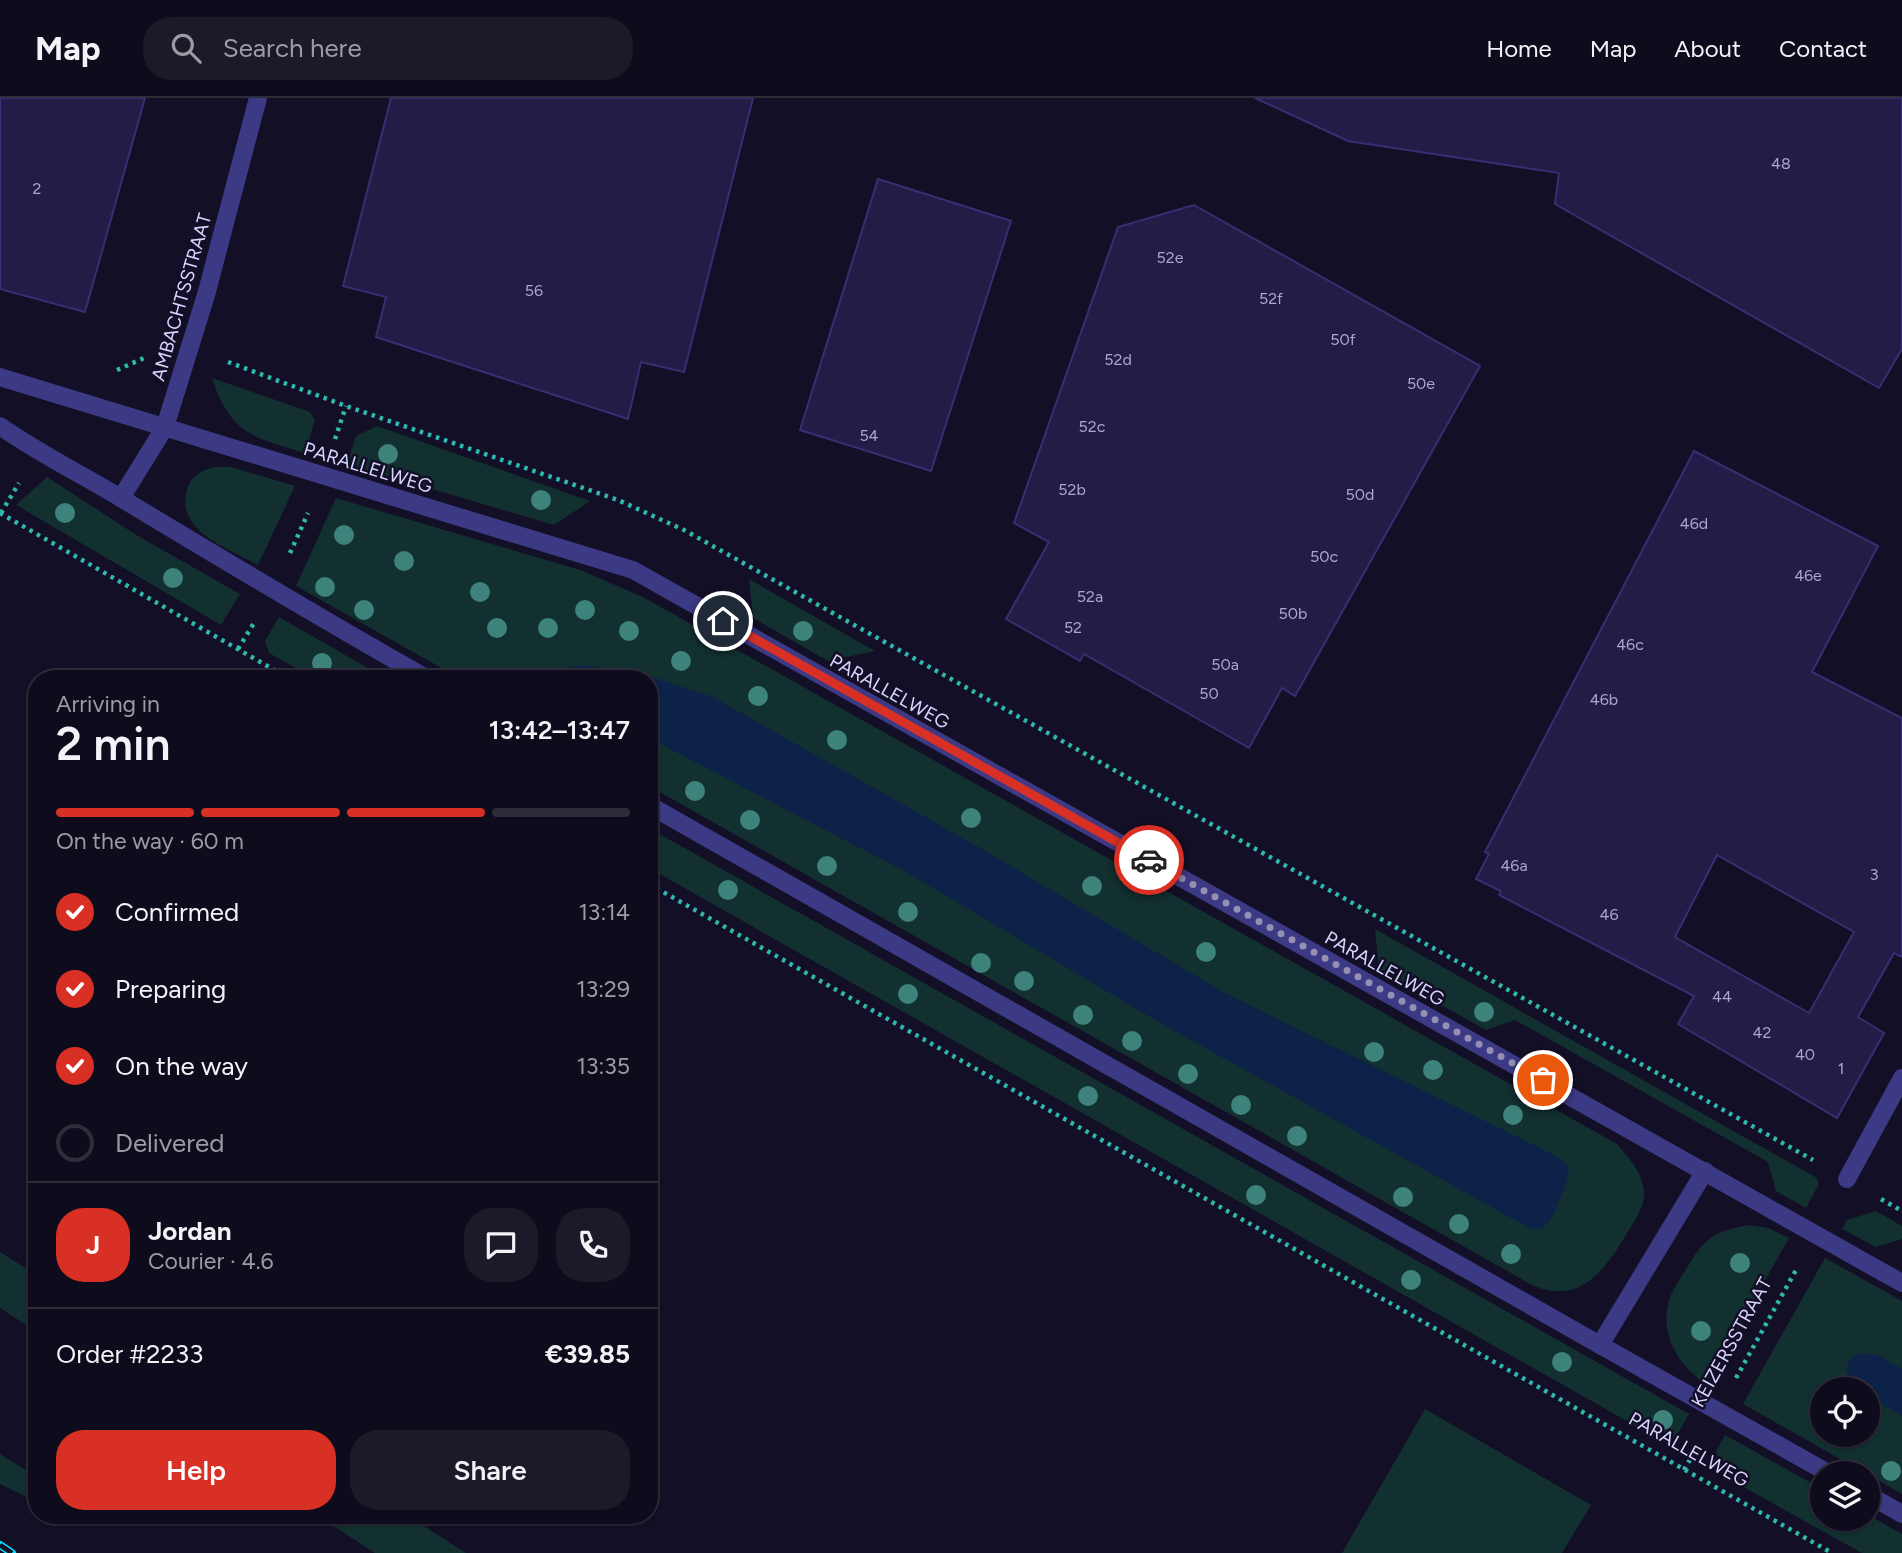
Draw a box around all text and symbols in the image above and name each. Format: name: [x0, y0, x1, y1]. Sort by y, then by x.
search box: [143, 17, 633, 80]
text: Map: [35, 29, 101, 68]
icon: search: [167, 29, 205, 67]
text: Search here: [223, 32, 362, 64]
text: Home: [1486, 34, 1552, 63]
text: Map: [1590, 34, 1636, 63]
text: About: [1674, 34, 1741, 63]
text: Contact: [1779, 34, 1867, 63]
house number: 48: [1771, 154, 1791, 173]
house number: 2: [33, 179, 41, 198]
street label: AMBACHTSSTRAAT: [147, 210, 217, 384]
house number: 52e: [1157, 248, 1184, 267]
house number: 56: [525, 281, 543, 300]
house number: 52f: [1259, 289, 1283, 308]
house number: 50f: [1330, 330, 1356, 349]
house number: 52d: [1104, 350, 1132, 369]
house number: 50e: [1407, 374, 1435, 393]
house number: 52c: [1079, 417, 1106, 436]
house number: 54: [859, 426, 879, 445]
street label: PARALLELWEG: [301, 437, 435, 498]
house number: 52b: [1058, 480, 1086, 499]
house number: 50d: [1346, 485, 1374, 504]
house number: 46d: [1680, 514, 1708, 533]
house number: 50c: [1310, 547, 1338, 566]
house number: 46e: [1794, 566, 1822, 585]
house number: 52a: [1077, 587, 1103, 606]
pin: [693, 591, 753, 651]
icon: home: [704, 602, 742, 640]
house number: 50b: [1279, 604, 1307, 623]
house number: 52: [1064, 618, 1082, 637]
house number: 46c: [1616, 635, 1644, 654]
street label: PARALLELWEG: [826, 649, 954, 734]
house number: 50a: [1211, 655, 1239, 674]
house number: 50: [1199, 684, 1219, 703]
text: Arriving in: [56, 690, 160, 718]
house number: 46b: [1590, 690, 1618, 709]
text: 13:42–13:47: [489, 714, 630, 746]
text: 2 min: [56, 716, 171, 772]
courier: [1114, 825, 1184, 895]
text: On the way · 60 m: [56, 827, 244, 855]
icon: car: [1130, 841, 1168, 879]
house number: 46a: [1500, 856, 1528, 875]
house number: 3: [1870, 865, 1878, 884]
icon: check: [56, 893, 94, 931]
text: Confirmed: [115, 896, 239, 928]
text: 13:14: [578, 898, 630, 926]
house number: 46: [1600, 905, 1619, 924]
street label: PARALLELWEG: [1321, 926, 1449, 1011]
icon: check: [56, 970, 94, 1008]
text: Preparing: [115, 973, 226, 1005]
text: 13:29: [576, 975, 630, 1003]
house number: 44: [1712, 987, 1732, 1006]
house number: 42: [1753, 1023, 1771, 1042]
house number: 40: [1795, 1045, 1815, 1064]
icon: check: [56, 1047, 94, 1085]
text: On the way: [115, 1050, 248, 1082]
pin: [1513, 1050, 1573, 1110]
text: 13:35: [576, 1052, 630, 1080]
house number: 1: [1838, 1059, 1844, 1078]
icon: bag: [1524, 1061, 1562, 1099]
text: Delivered: [115, 1127, 224, 1159]
button: chat: [464, 1208, 538, 1282]
button: phone: [556, 1208, 630, 1282]
text: Jordan: [148, 1215, 231, 1247]
text: J: [86, 1229, 100, 1261]
text: Courier · 4.6: [148, 1247, 274, 1275]
street label: KEIZERSSTRAAT: [1686, 1273, 1777, 1411]
text: Order #2233: [56, 1338, 203, 1370]
text: €39.85: [545, 1338, 630, 1370]
map controls: [1810, 1377, 1880, 1531]
button: locate: [1810, 1377, 1880, 1447]
street label: PARALLELWEG: [1625, 1407, 1753, 1492]
button: Help: [56, 1430, 336, 1510]
button: Share: [350, 1430, 630, 1510]
button: layers: [1810, 1461, 1880, 1531]

